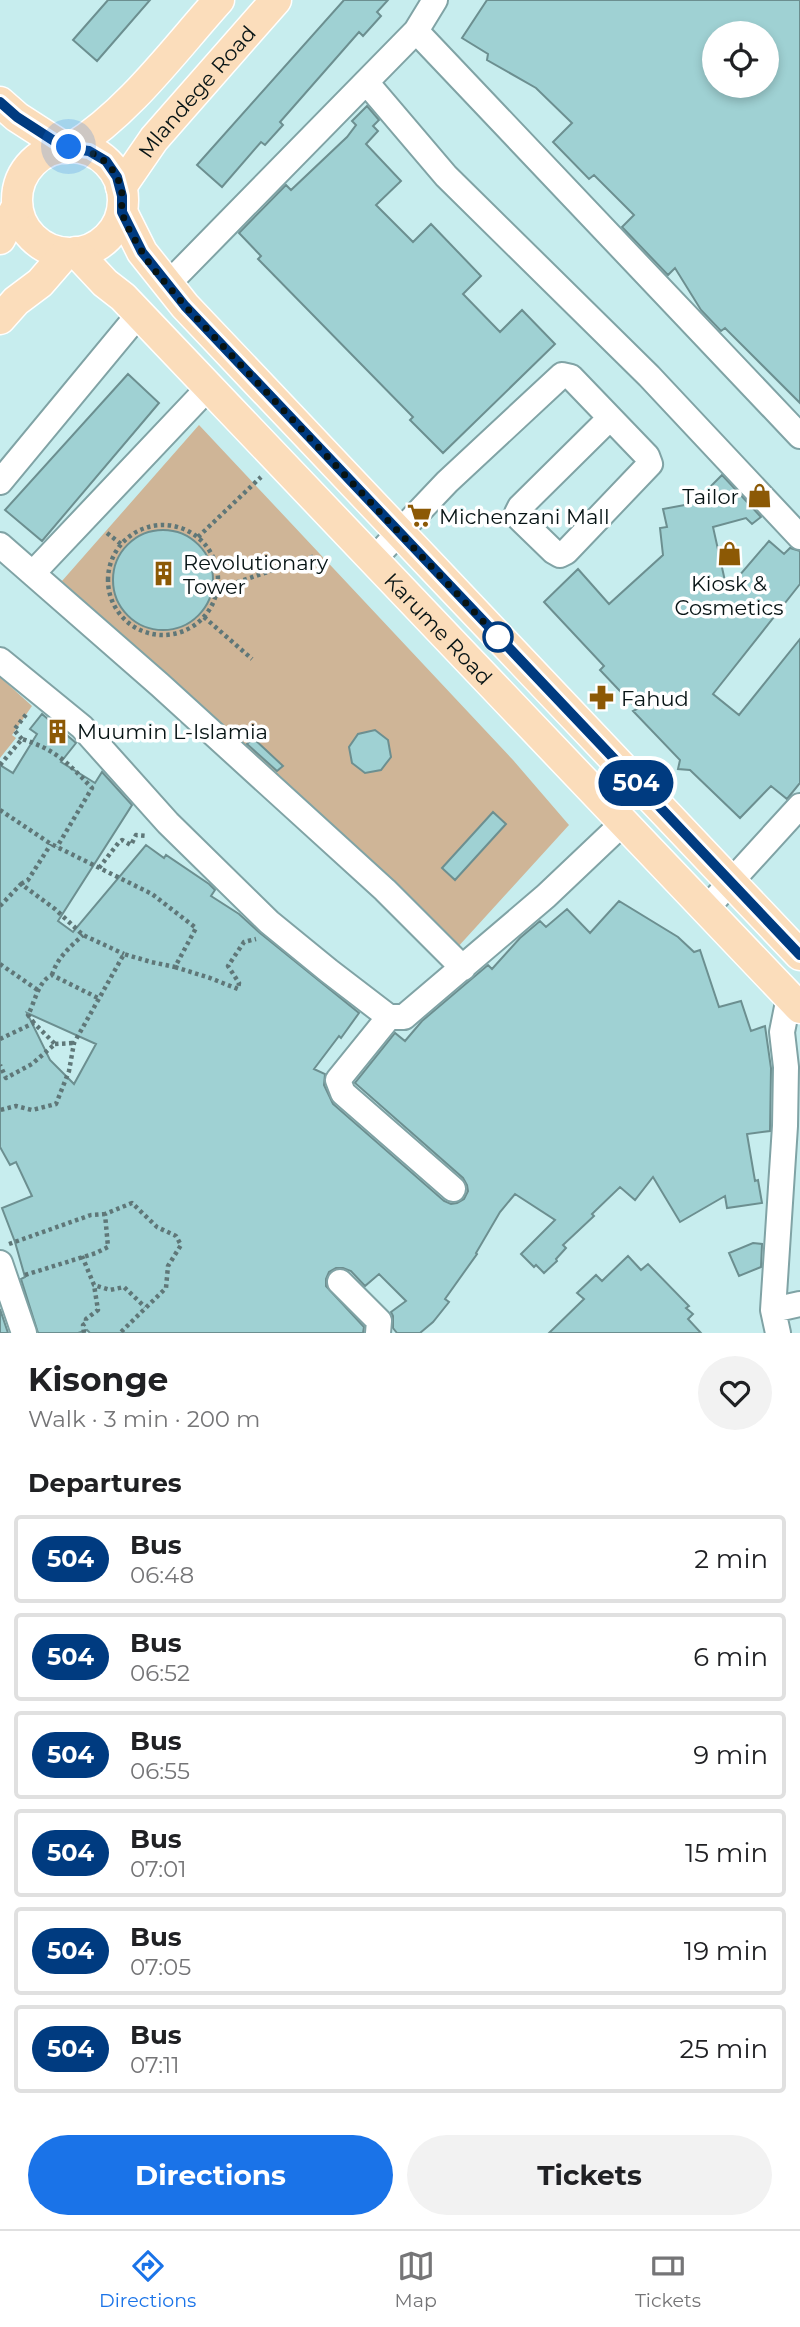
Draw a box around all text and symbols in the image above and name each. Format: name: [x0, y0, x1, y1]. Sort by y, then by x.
street label: Mlandege Road: [133, 20, 260, 162]
map controls: [702, 21, 779, 98]
button: locate: [702, 21, 779, 98]
your location: [51, 129, 86, 164]
shop icon: Tailor: [745, 482, 773, 510]
place label: Tailor: [682, 484, 739, 509]
supermarket icon: Michenzani Mall: [405, 502, 433, 530]
place label: Michenzani Mall: [439, 504, 610, 529]
shop icon: Kiosk & Cosmetics: [715, 540, 743, 568]
place label: Revolutionary Tower: [183, 550, 329, 599]
building icon: Revolutionary Tower: [149, 560, 177, 588]
street label: Karume Road: [380, 567, 498, 690]
place label: Kiosk & Cosmetics: [674, 571, 784, 620]
unlabelled marker: [483, 622, 513, 652]
pharmacy icon: Fahud: [587, 684, 615, 712]
place label: Fahud: [621, 686, 689, 711]
building icon: Muumin L-Islamia: [43, 717, 71, 745]
place label: Muumin L-Islamia: [77, 719, 268, 744]
line badge: 504: [596, 760, 676, 806]
text: 504: [612, 768, 660, 797]
button: heart: [698, 1356, 772, 1430]
text: Kisonge: [28, 1359, 168, 1399]
text: Walk · 3 min · 200 m: [28, 1405, 261, 1433]
text: Departures: [28, 1467, 182, 1499]
text: Bus: [130, 1529, 182, 1561]
text: 2 min: [694, 1543, 768, 1575]
text: 504: [47, 1544, 94, 1573]
text: 06:48: [130, 1561, 194, 1589]
text: Bus: [130, 1627, 182, 1659]
text: 6 min: [693, 1641, 768, 1673]
text: 504: [47, 1642, 94, 1671]
text: 06:52: [130, 1659, 190, 1687]
text: Bus: [130, 1725, 182, 1757]
text: 9 min: [693, 1739, 768, 1771]
text: 504: [47, 1740, 94, 1769]
text: 06:55: [130, 1757, 190, 1785]
text: Bus: [130, 1823, 182, 1855]
text: 15 min: [685, 1837, 768, 1869]
text: 504: [47, 1838, 94, 1867]
text: 07:01: [130, 1855, 187, 1883]
text: Bus: [130, 1921, 182, 1953]
text: 19 min: [684, 1935, 768, 1967]
text: 504: [47, 1936, 94, 1965]
text: 07:05: [130, 1953, 191, 1981]
text: Bus: [130, 2019, 182, 2051]
text: 25 min: [680, 2033, 768, 2065]
text: 504: [47, 2034, 94, 2063]
text: 07:11: [130, 2051, 180, 2079]
button: Directions: [28, 2135, 393, 2215]
button: Tickets: [407, 2135, 772, 2215]
tab: Directions: [99, 2247, 196, 2312]
tab: Map: [395, 2247, 437, 2312]
tab: Tickets: [635, 2247, 701, 2312]

